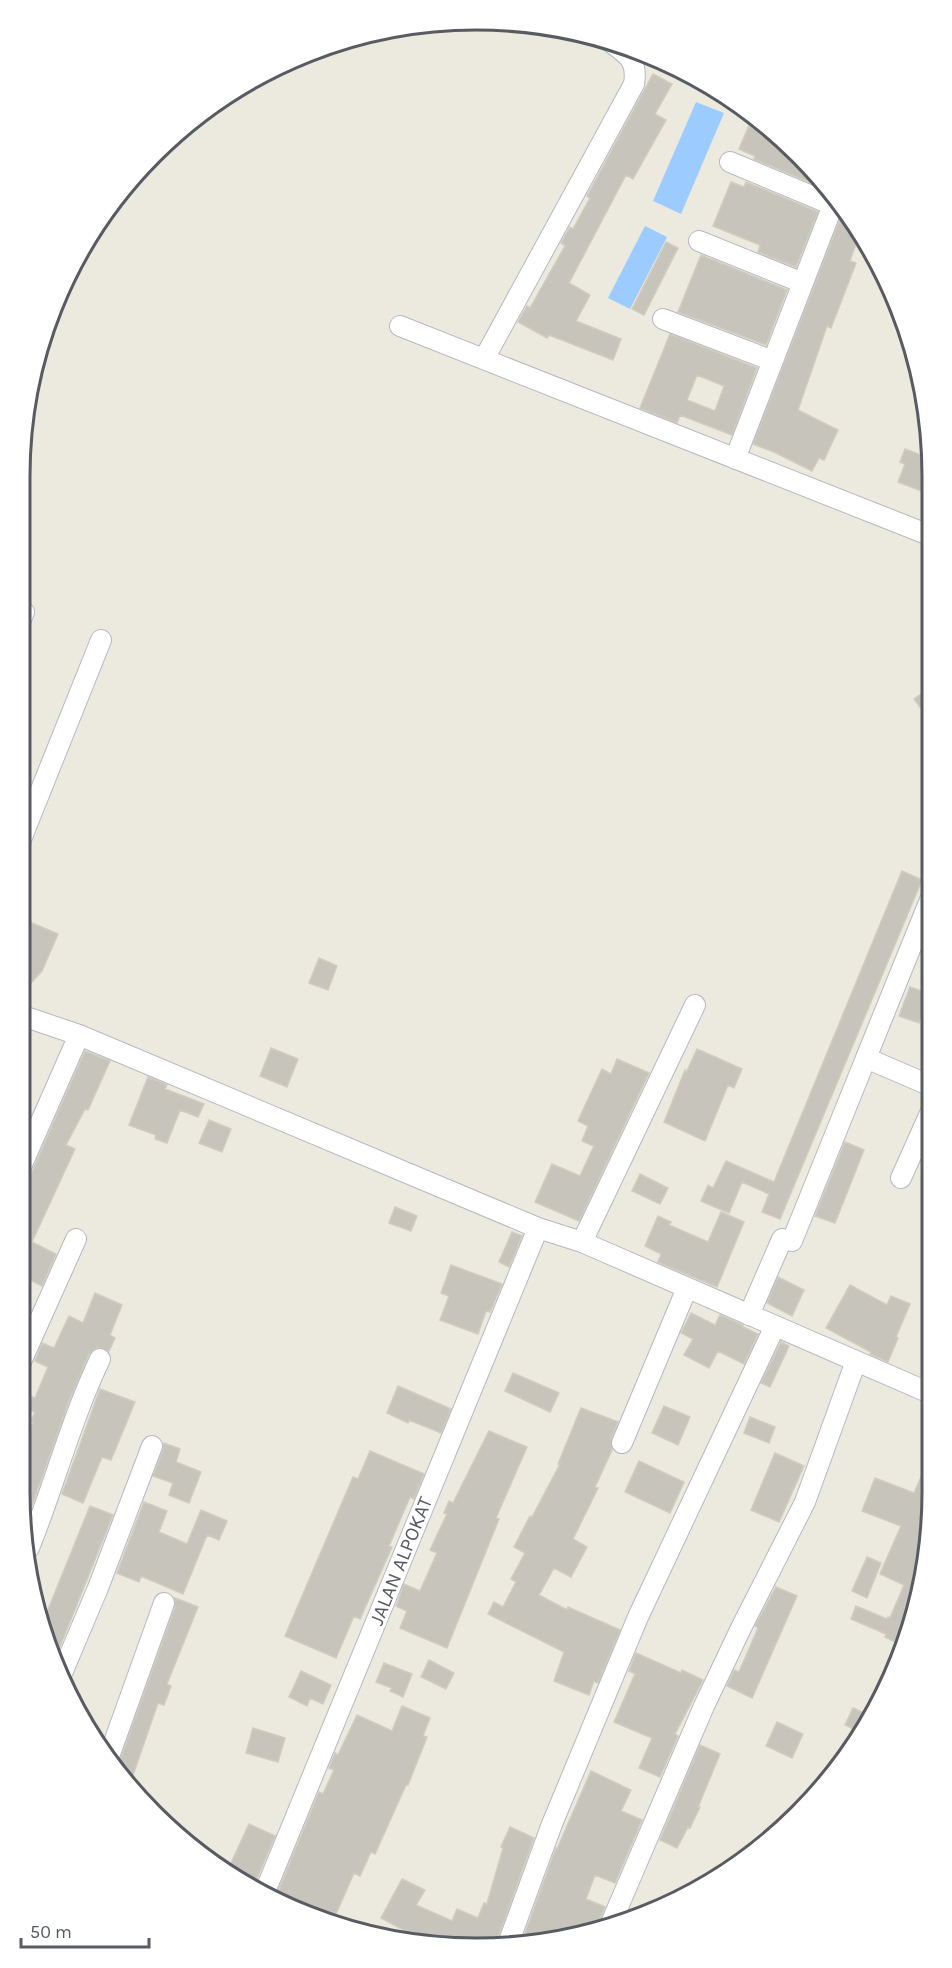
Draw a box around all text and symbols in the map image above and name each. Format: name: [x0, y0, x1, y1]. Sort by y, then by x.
street label: JALAN ALPOKAT: [365, 1493, 437, 1629]
scale bar: [21, 1911, 148, 1949]
text: 50 m: [30, 1921, 72, 1943]

